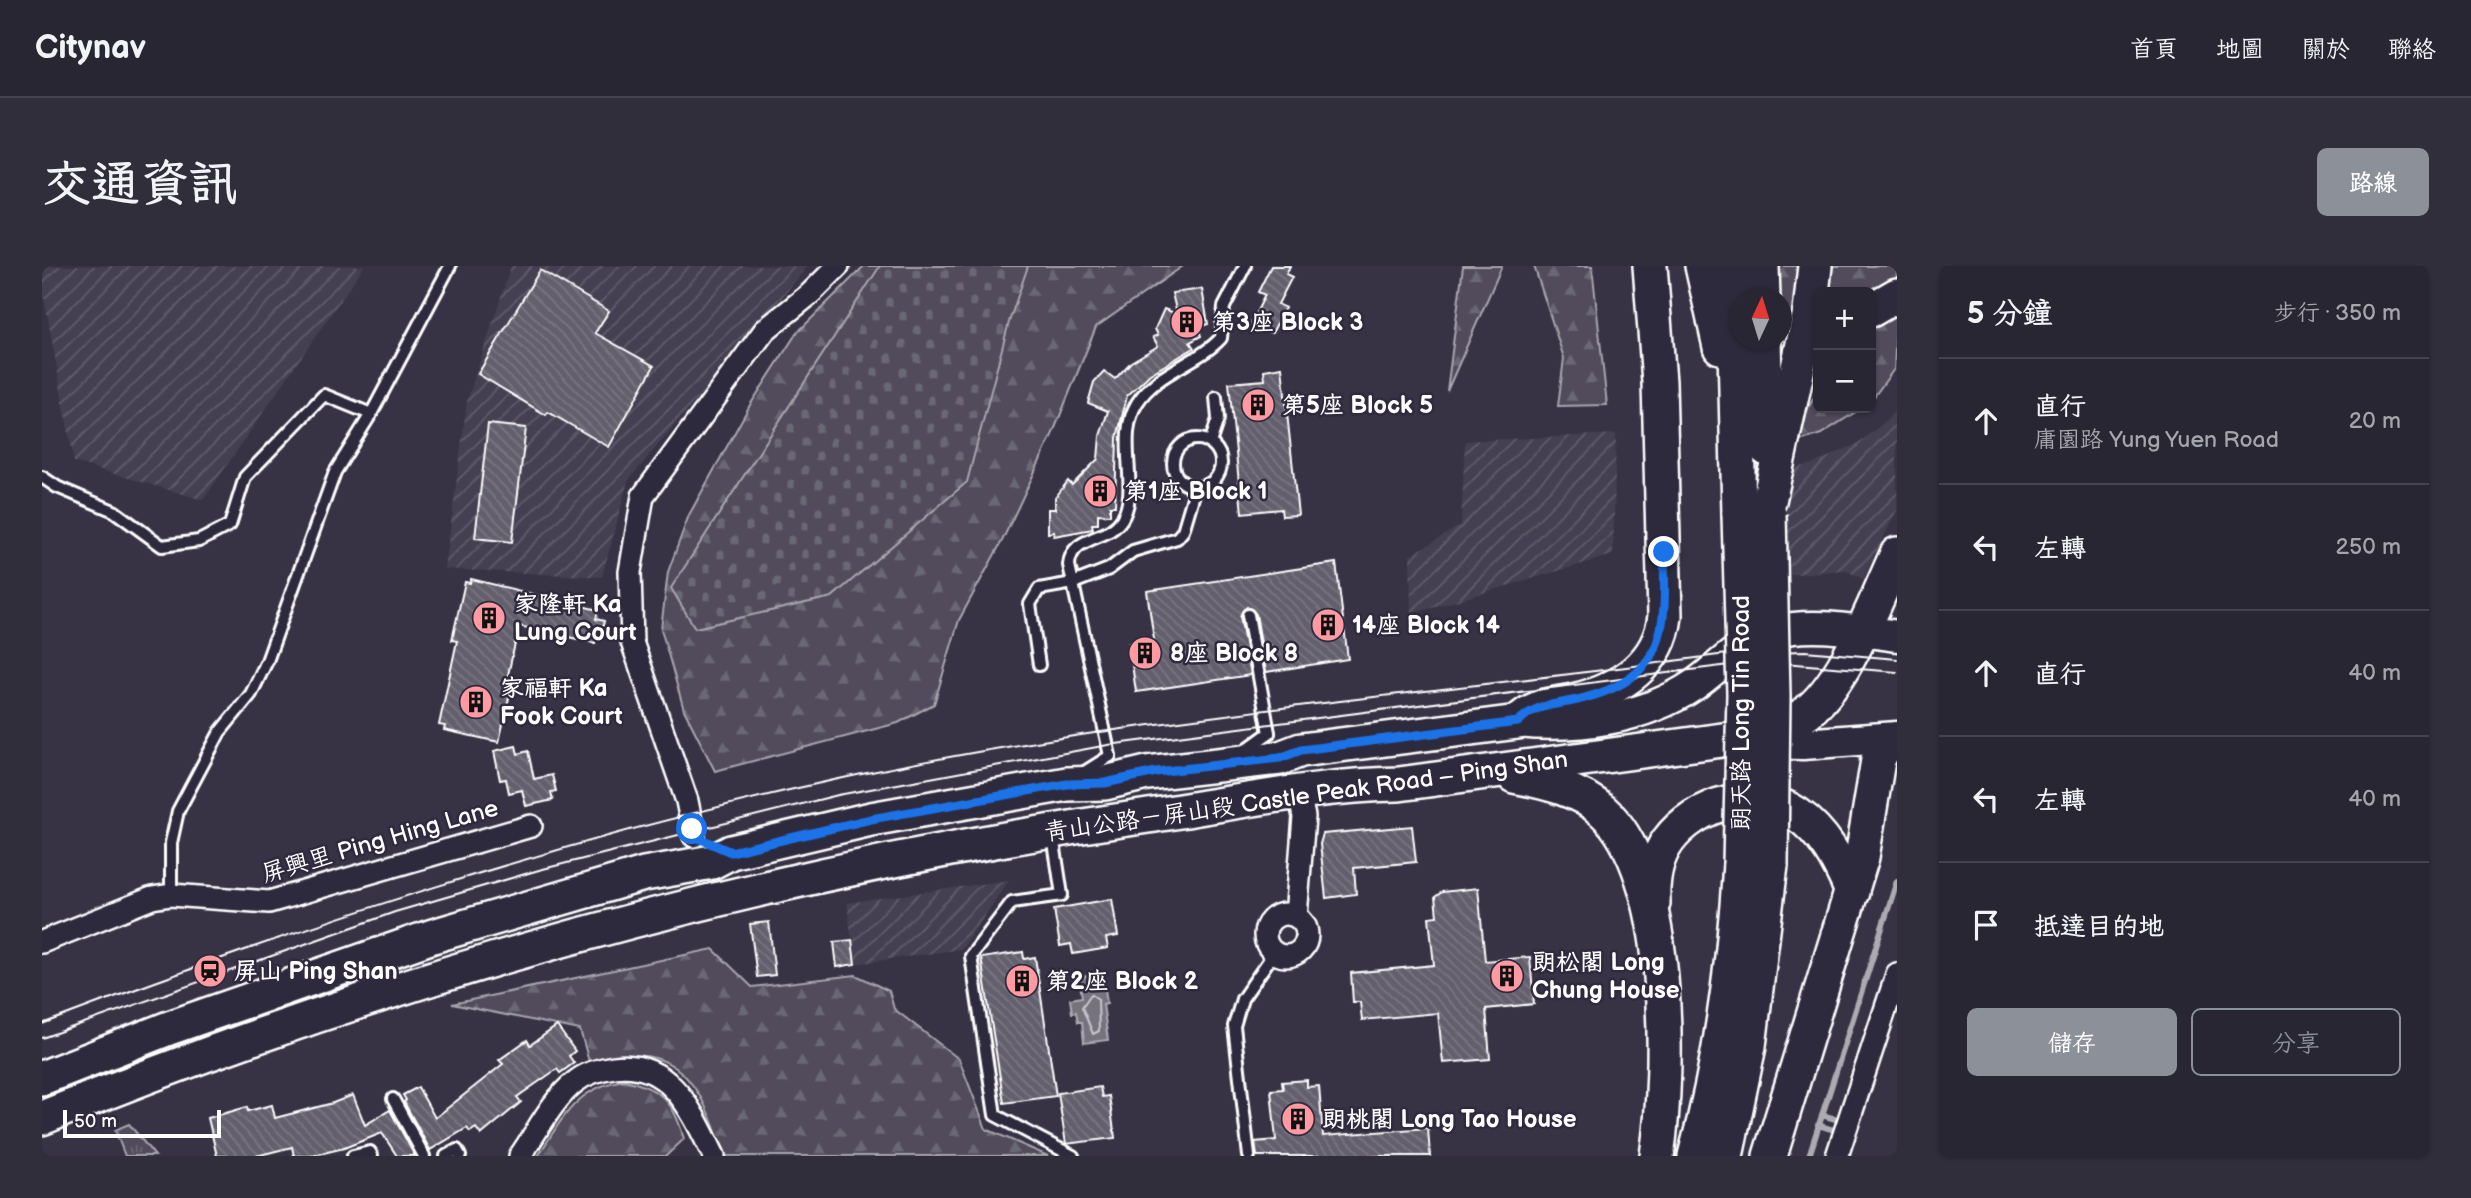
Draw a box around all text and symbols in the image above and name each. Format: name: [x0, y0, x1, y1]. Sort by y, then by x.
text: Citynav: [35, 28, 146, 68]
text: 首頁: [2130, 35, 2178, 64]
text: 地圖: [2216, 35, 2264, 64]
text: 關於: [2302, 35, 2350, 64]
text: 聯絡: [2388, 35, 2436, 64]
button: 路線: [2317, 148, 2429, 216]
text: 交通資訊: [42, 156, 238, 215]
north arrow: [1729, 287, 1792, 350]
map controls: [1813, 287, 1876, 413]
button: +: [1813, 287, 1876, 350]
text: 5 分鐘: [1967, 296, 2052, 332]
text: 步行 · 350 m: [2274, 299, 2401, 327]
building icon: 第3座 Block 3: [1168, 303, 1206, 341]
place label: 第3座 Block 3: [1212, 308, 1363, 337]
button: −: [1813, 350, 1876, 413]
building icon: 第5座 Block 5: [1239, 386, 1277, 424]
place label: 第5座 Block 5: [1282, 391, 1433, 420]
text: 直行: [2034, 392, 2086, 423]
icon: ahead: [1967, 402, 2005, 440]
text: 20 m: [2349, 407, 2401, 435]
text: 庸園路 Yung Yuen Road: [2034, 426, 2279, 454]
building icon: 第1座 Block 1: [1081, 472, 1119, 510]
place label: 第1座 Block 1: [1124, 477, 1268, 506]
icon: left: [1967, 528, 2005, 566]
text: 250 m: [2335, 533, 2401, 561]
text: 左轉: [2034, 534, 2086, 565]
route end: [1648, 536, 1679, 567]
place label: 家隆軒 Ka Lung Court: [514, 590, 636, 647]
street label: 朗天路 Long Tin Road: [1727, 595, 1756, 831]
building icon: 家隆軒 Ka Lung Court: [470, 599, 508, 637]
building icon: 14座 Block 14: [1309, 606, 1347, 644]
place label: 14座 Block 14: [1352, 611, 1500, 640]
building icon: 8座 Block 8: [1126, 634, 1164, 672]
place label: 8座 Block 8: [1170, 639, 1298, 668]
icon: ahead: [1967, 654, 2005, 692]
text: 40 m: [2348, 659, 2401, 687]
text: 直行: [2034, 660, 2086, 691]
place label: 家福軒 Ka Fook Court: [500, 674, 622, 731]
building icon: 家福軒 Ka Fook Court: [457, 683, 495, 721]
street label: 青山公路－屏山段 Castle Peak Road – Ping Shan: [1042, 745, 1570, 847]
icon: left: [1967, 780, 2005, 818]
text: 40 m: [2348, 785, 2401, 813]
text: 左轉: [2034, 786, 2086, 817]
street label: 屏興里 Ping Hing Lane: [258, 793, 502, 889]
route start: [676, 813, 707, 844]
icon: arrive: [1967, 906, 2005, 944]
text: 抵達目的地: [2034, 912, 2164, 943]
place label: 朗松閣 Long Chung House: [1532, 948, 1680, 1005]
station icon: 屏山 Ping Shan: [191, 952, 229, 990]
place label: 屏山 Ping Shan: [234, 957, 398, 986]
building icon: 朗松閣 Long Chung House: [1488, 957, 1526, 995]
building icon: 第2座 Block 2: [1003, 962, 1041, 1000]
place label: 第2座 Block 2: [1046, 967, 1199, 996]
button: 儲存: [1967, 1008, 2177, 1076]
button: 分享: [2191, 1008, 2401, 1076]
building icon: 朗桃閣 Long Tao House: [1279, 1100, 1317, 1138]
place label: 朗桃閣 Long Tao House: [1322, 1105, 1577, 1134]
scale bar: [63, 1107, 220, 1139]
text: 50 m: [74, 1110, 117, 1133]

